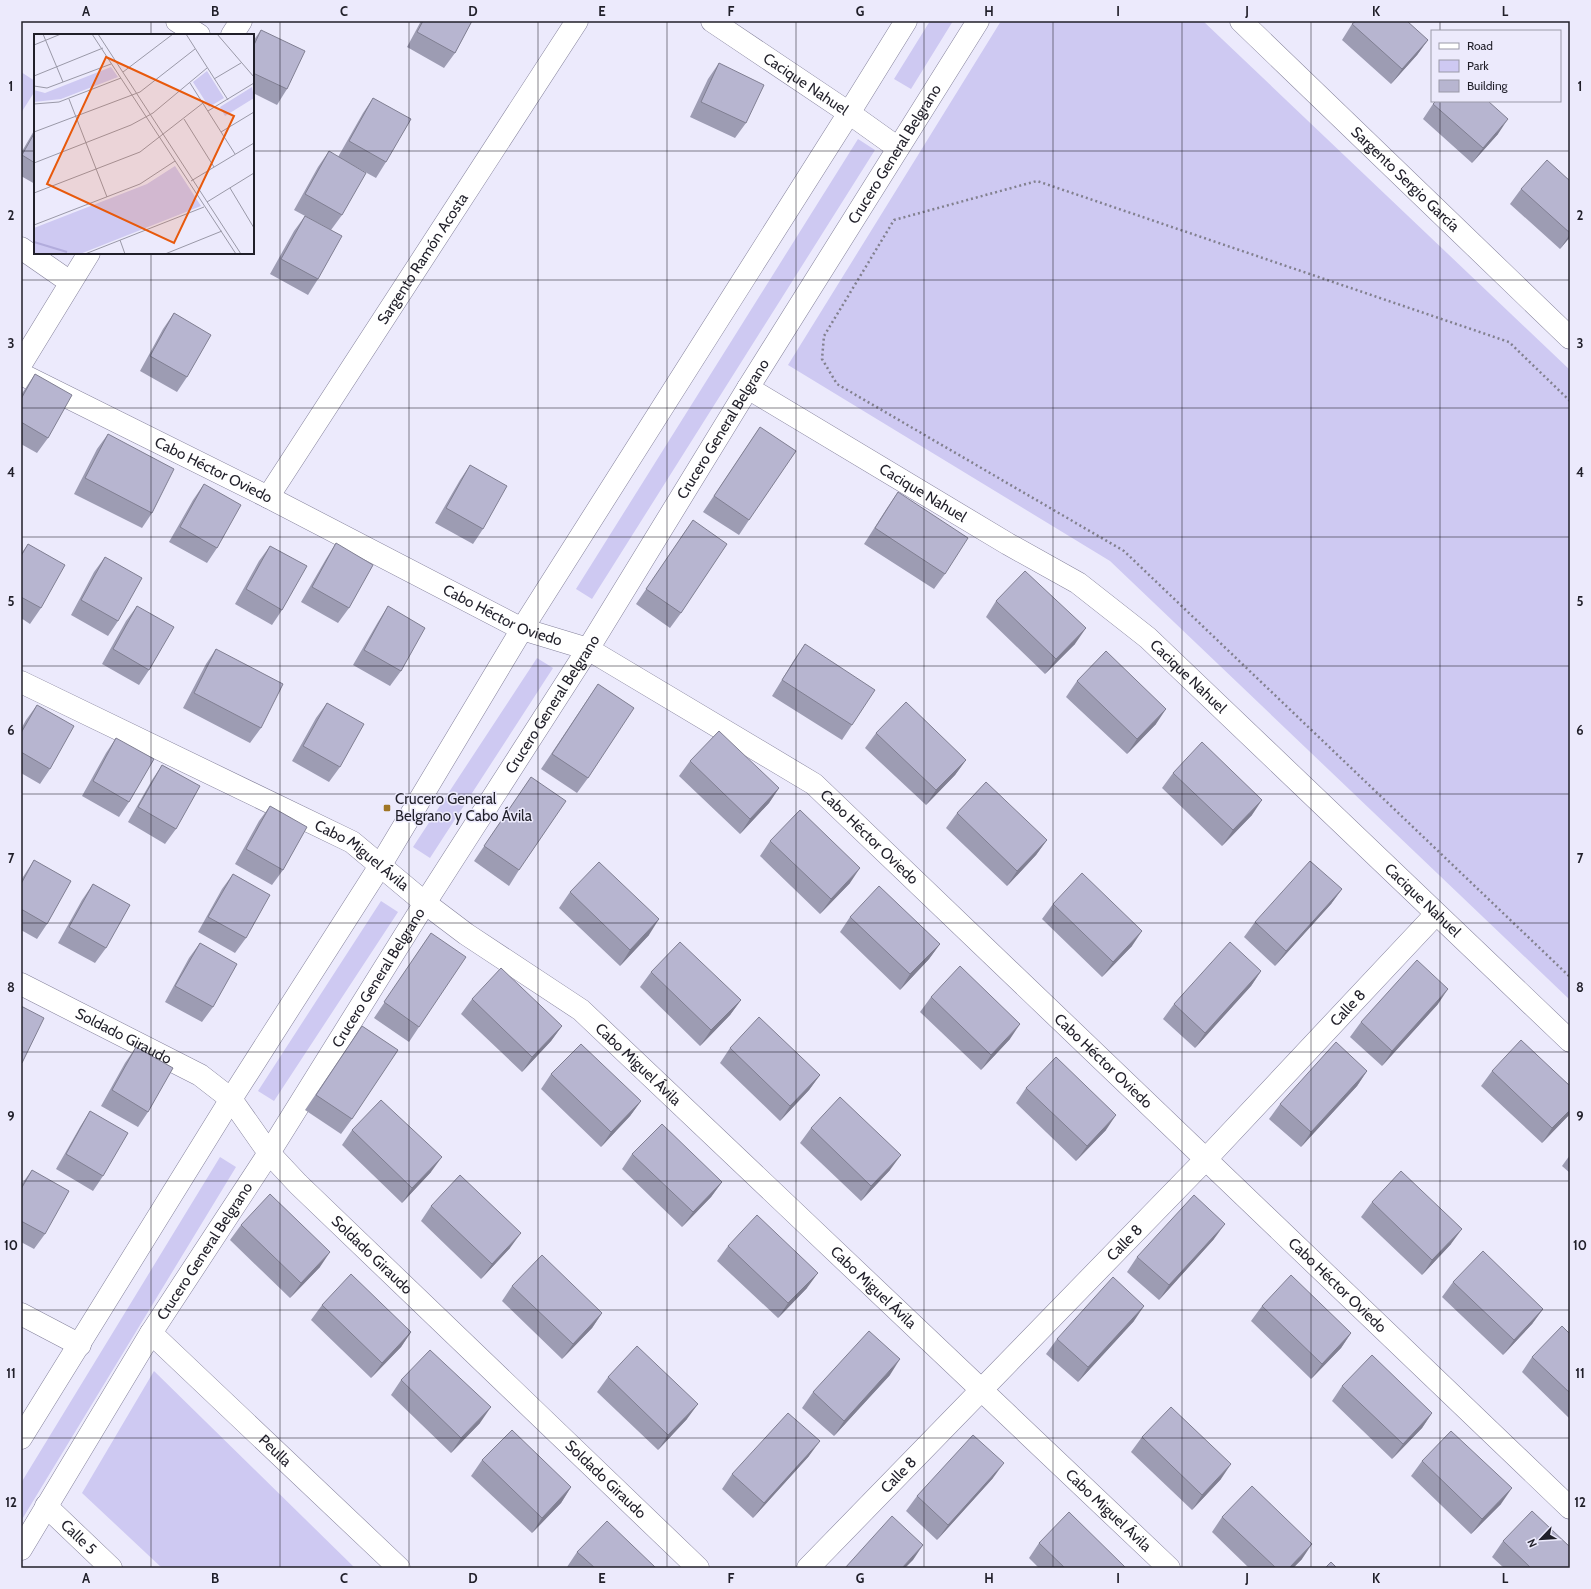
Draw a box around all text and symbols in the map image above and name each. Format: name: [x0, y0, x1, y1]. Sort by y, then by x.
text: A: [82, 3, 91, 19]
text: B: [211, 3, 219, 19]
text: C: [340, 3, 348, 19]
text: D: [468, 3, 478, 19]
text: E: [598, 3, 606, 19]
text: F: [728, 3, 735, 19]
text: G: [856, 3, 865, 19]
text: H: [984, 3, 994, 19]
text: I: [1116, 3, 1120, 19]
text: J: [1244, 3, 1249, 19]
text: K: [1372, 3, 1381, 19]
text: L: [1502, 3, 1509, 19]
legend: [1431, 30, 1561, 102]
inset map: [34, 34, 254, 254]
text: Road: [1467, 38, 1493, 53]
street label: Cacique Nahuel: [760, 49, 852, 119]
text: Park: [1467, 58, 1489, 73]
text: 1: [9, 78, 13, 94]
text: Building: [1467, 78, 1509, 93]
text: 1: [1578, 78, 1582, 94]
street label: Crucero General Belgrano: [844, 81, 945, 227]
street label: Sargento Sergio García: [1347, 123, 1464, 236]
street label: Sargento Ramón Acosta: [374, 189, 472, 328]
text: 2: [8, 207, 15, 223]
text: 2: [1577, 207, 1584, 223]
text: 3: [7, 335, 15, 351]
text: 3: [1576, 335, 1584, 351]
street label: Crucero General Belgrano: [673, 356, 773, 502]
street label: Cabo Héctor Oviedo: [152, 433, 275, 507]
street label: Cacique Nahuel: [876, 460, 970, 526]
text: 4: [7, 464, 15, 480]
text: 4: [1576, 464, 1584, 480]
street label: Cabo Héctor Oviedo: [440, 581, 564, 650]
text: 5: [8, 593, 15, 609]
text: 5: [1577, 593, 1584, 609]
street label: Crucero General Belgrano: [501, 632, 603, 777]
street label: Cacique Nahuel: [1146, 636, 1230, 717]
text: 6: [7, 722, 15, 738]
text: 6: [1576, 722, 1584, 738]
street label: Cabo Héctor Oviedo: [816, 786, 922, 888]
place label: Crucero General Belgrano y Cabo Ávila: [395, 790, 533, 825]
marker: Crucero General Belgrano y Cabo Ávila: [382, 803, 392, 813]
street label: Cabo Miguel Ávila: [312, 816, 413, 895]
text: 7: [8, 850, 15, 866]
text: 7: [1577, 850, 1584, 866]
street label: Cacique Nahuel: [1381, 860, 1465, 941]
street label: Crucero General Belgrano: [328, 905, 429, 1051]
text: 8: [7, 979, 15, 995]
text: 8: [1576, 979, 1584, 995]
street label: Calle 8: [1326, 986, 1369, 1030]
street label: Soldado Giraudo: [72, 1004, 175, 1068]
street label: Cabo Héctor Oviedo: [1050, 1010, 1156, 1112]
street label: Cabo Miguel Ávila: [592, 1019, 686, 1110]
text: 9: [7, 1108, 15, 1124]
text: 9: [1576, 1108, 1584, 1124]
street label: Crucero General Belgrano: [153, 1179, 256, 1323]
street label: Soldado Giraudo: [328, 1212, 416, 1298]
street label: Calle 8: [1103, 1221, 1146, 1265]
street label: Cabo Héctor Oviedo: [1284, 1234, 1390, 1336]
text: 10: [4, 1237, 18, 1253]
text: 10: [1573, 1237, 1587, 1253]
street label: Cabo Miguel Ávila: [827, 1242, 921, 1333]
text: 11: [6, 1365, 16, 1381]
text: 11: [1575, 1365, 1585, 1381]
street label: Peulla: [255, 1431, 296, 1471]
street label: Soldado Giraudo: [561, 1436, 650, 1522]
street label: Calle 8: [877, 1453, 920, 1497]
street label: Cabo Miguel Ávila: [1062, 1465, 1156, 1556]
text: 12: [5, 1494, 17, 1510]
text: 12: [1574, 1494, 1586, 1510]
street label: Calle 5: [57, 1516, 100, 1558]
north arrow: [1521, 1519, 1561, 1559]
text: N: [1524, 1537, 1540, 1550]
text: A: [82, 1570, 91, 1586]
text: B: [211, 1570, 219, 1586]
text: C: [340, 1570, 348, 1586]
text: D: [468, 1570, 478, 1586]
text: E: [598, 1570, 606, 1586]
text: F: [728, 1570, 735, 1586]
text: G: [856, 1570, 865, 1586]
text: H: [984, 1570, 994, 1586]
text: I: [1116, 1570, 1120, 1586]
text: J: [1244, 1570, 1249, 1586]
text: K: [1372, 1570, 1381, 1586]
text: L: [1502, 1570, 1509, 1586]

